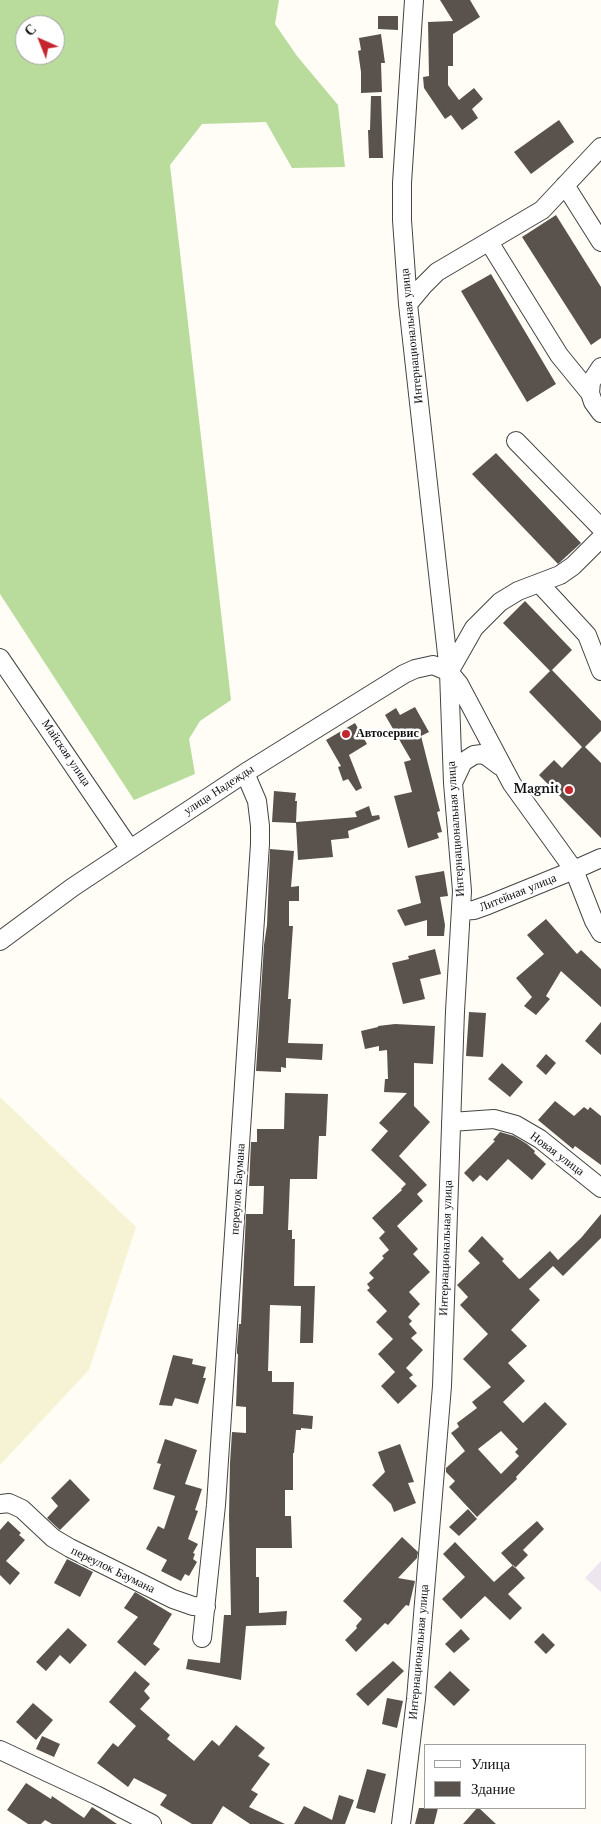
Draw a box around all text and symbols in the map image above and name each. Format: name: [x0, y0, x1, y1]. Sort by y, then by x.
north arrow: [15, 15, 65, 65]
text: С: [20, 20, 40, 40]
street label: Интернациональная улица: [398, 268, 426, 404]
street label: Майская улица: [38, 717, 94, 789]
place label: Автосервис: [356, 727, 419, 741]
marker: Автосервис: [340, 728, 352, 740]
street label: Интернациональная улица: [444, 761, 468, 897]
street label: улица Надежды: [181, 762, 257, 818]
place label: Magnit: [513, 783, 559, 797]
marker: Magnit: [563, 784, 575, 796]
street label: Литейная улица: [477, 871, 559, 915]
street label: Новая улица: [527, 1129, 587, 1179]
street label: переулок Баумана: [228, 1143, 248, 1235]
street label: Интернациональная улица: [436, 1180, 456, 1316]
street label: переулок Баумана: [69, 1543, 157, 1597]
street label: Интернациональная улица: [406, 1584, 432, 1720]
legend: [424, 1744, 586, 1809]
text: Улица: [471, 1754, 510, 1773]
text: Здание: [471, 1779, 515, 1798]

